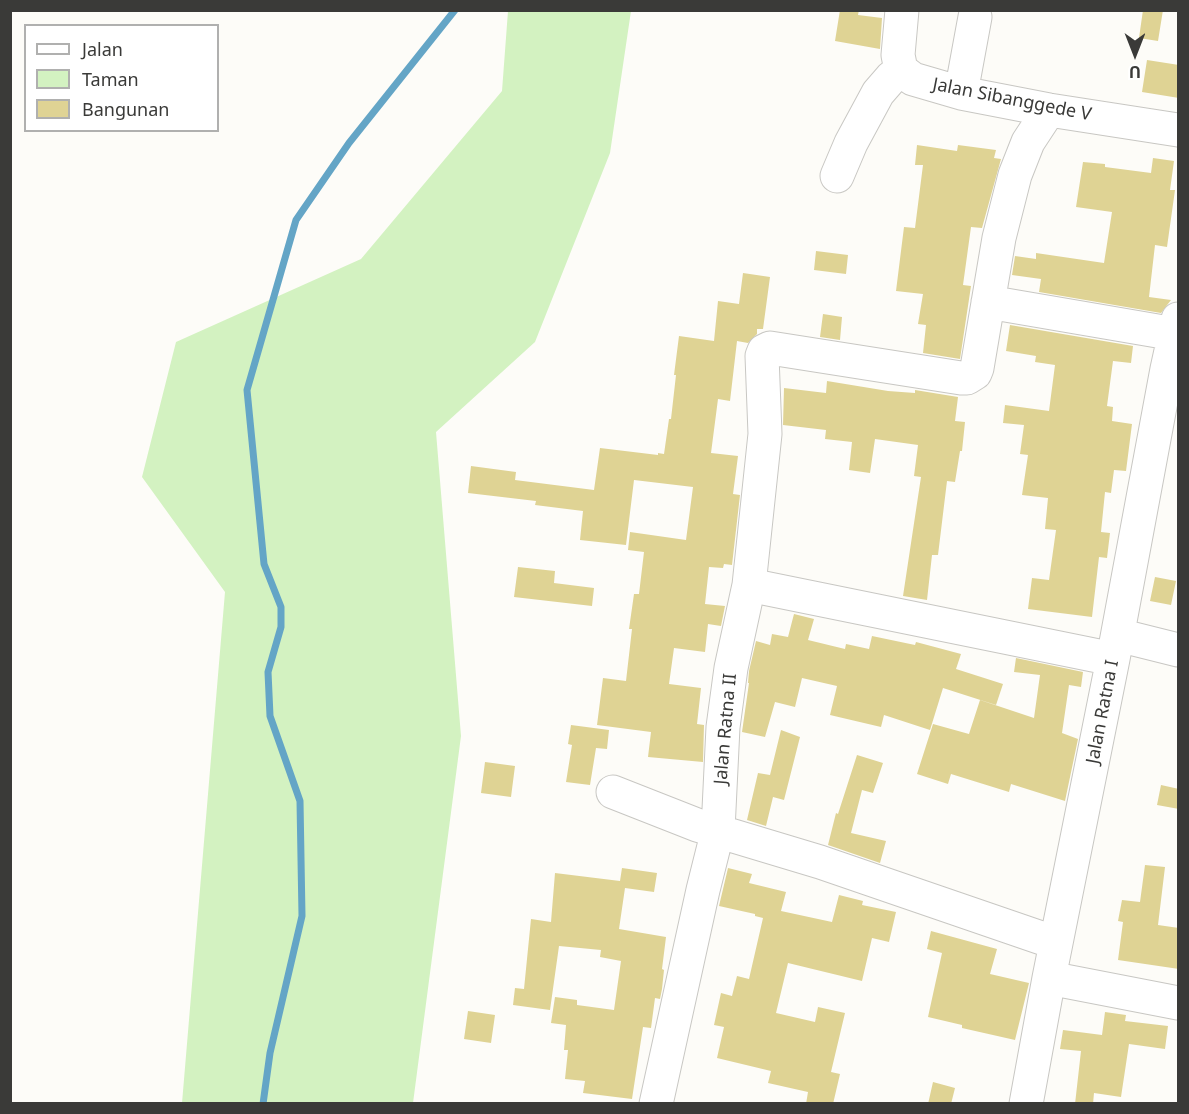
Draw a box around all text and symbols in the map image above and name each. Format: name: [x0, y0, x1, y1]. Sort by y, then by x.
legend: [24, 24, 219, 132]
north arrow: [1105, 24, 1165, 84]
text: Jalan: [82, 37, 123, 61]
text: U: [1129, 61, 1141, 83]
text: Taman: [82, 67, 139, 91]
street label: Jalan Sibanggede V: [931, 74, 1093, 126]
text: Bangunan: [82, 97, 169, 121]
street label: Jalan Ratna I: [1082, 658, 1124, 766]
street label: Jalan Ratna II: [710, 673, 742, 785]

